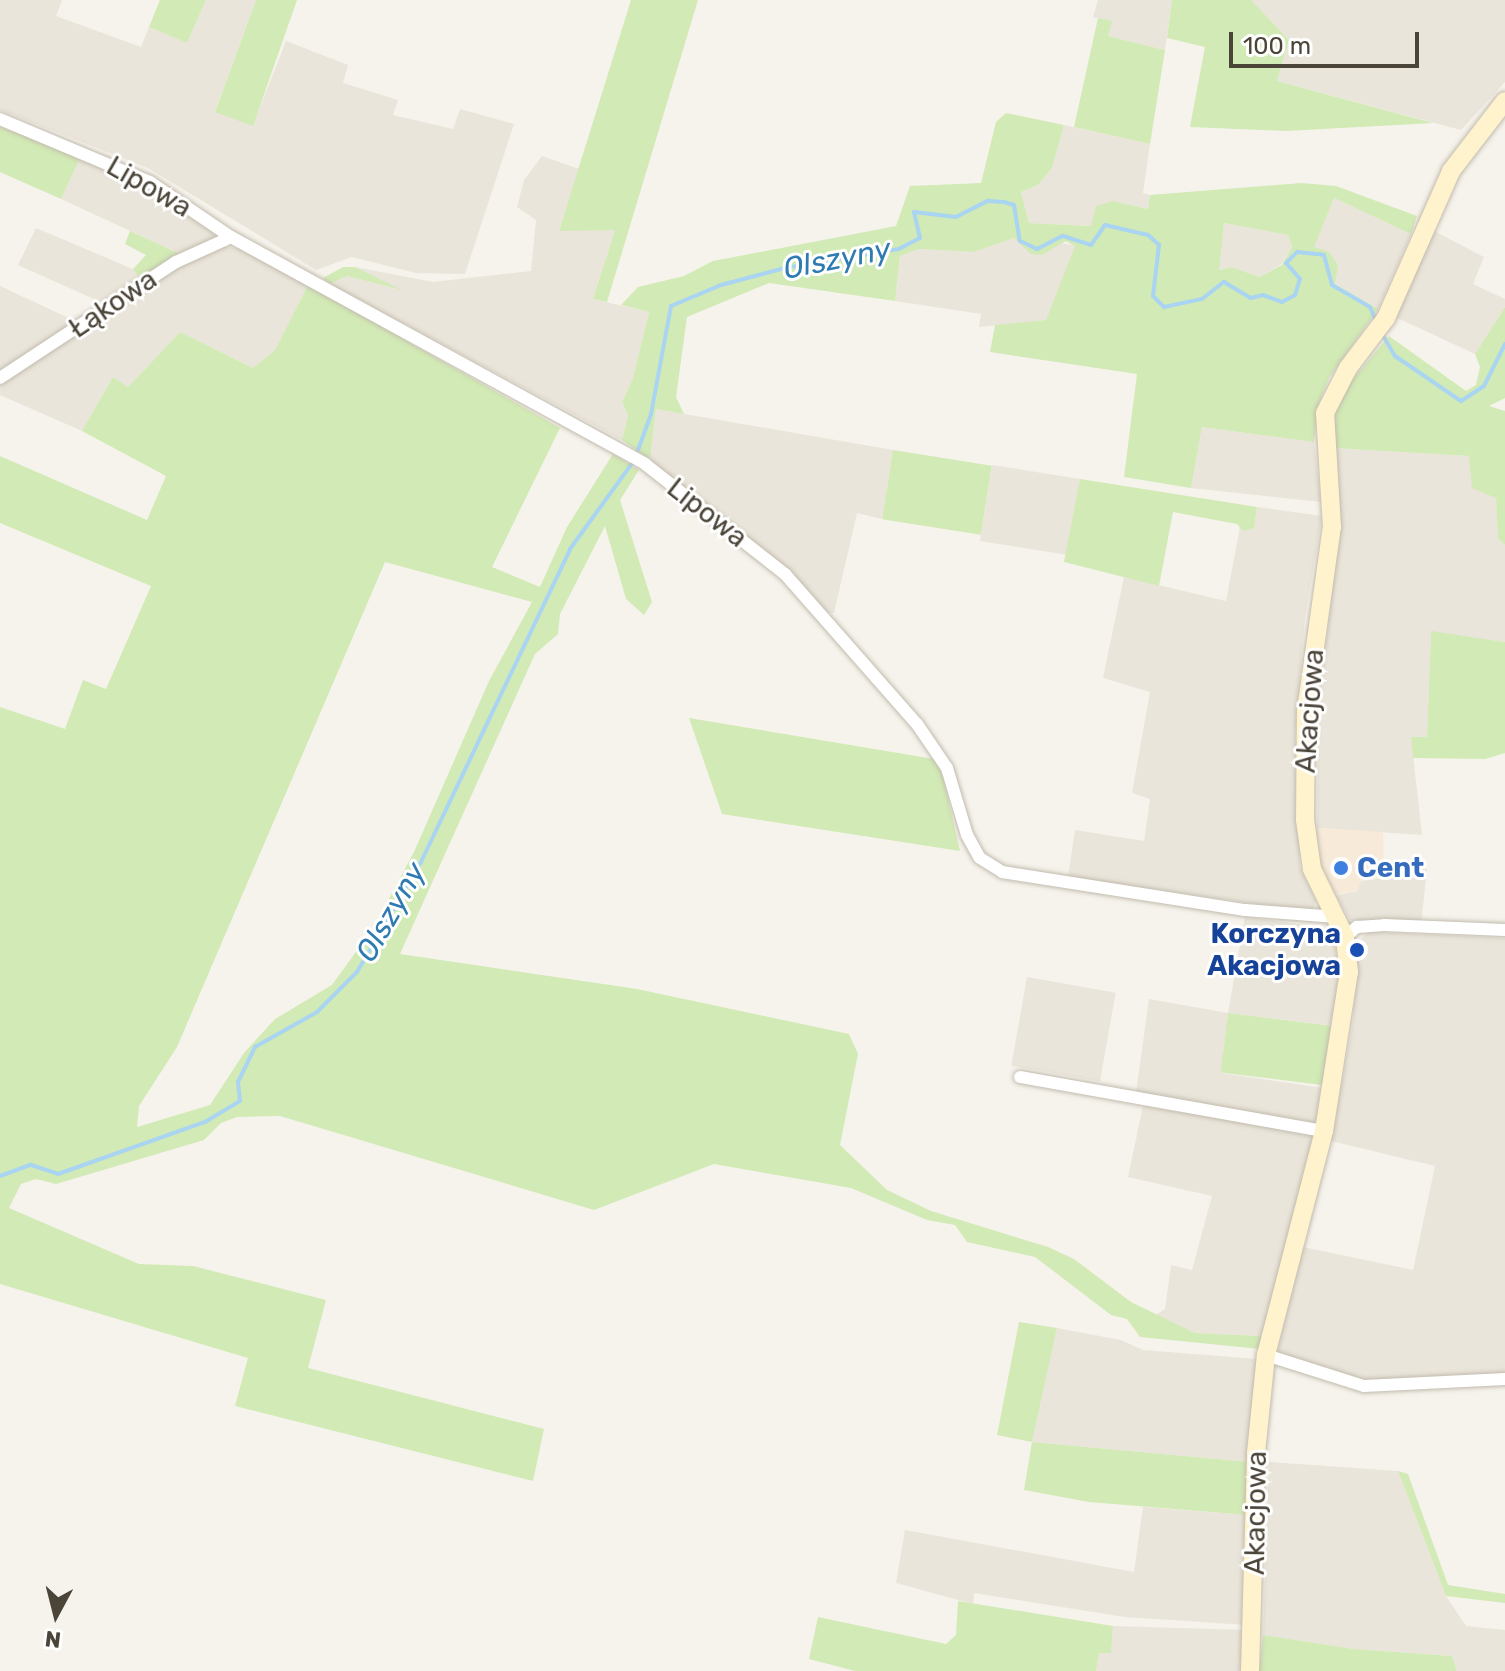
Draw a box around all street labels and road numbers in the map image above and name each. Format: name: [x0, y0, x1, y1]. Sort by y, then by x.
street label: Lipowa: [101, 149, 197, 225]
street label: Łąkowa: [63, 263, 163, 345]
street label: Lipowa: [660, 471, 754, 555]
street label: Akacjowa: [1289, 648, 1331, 774]
street label: Akacjowa: [1238, 1451, 1274, 1575]

